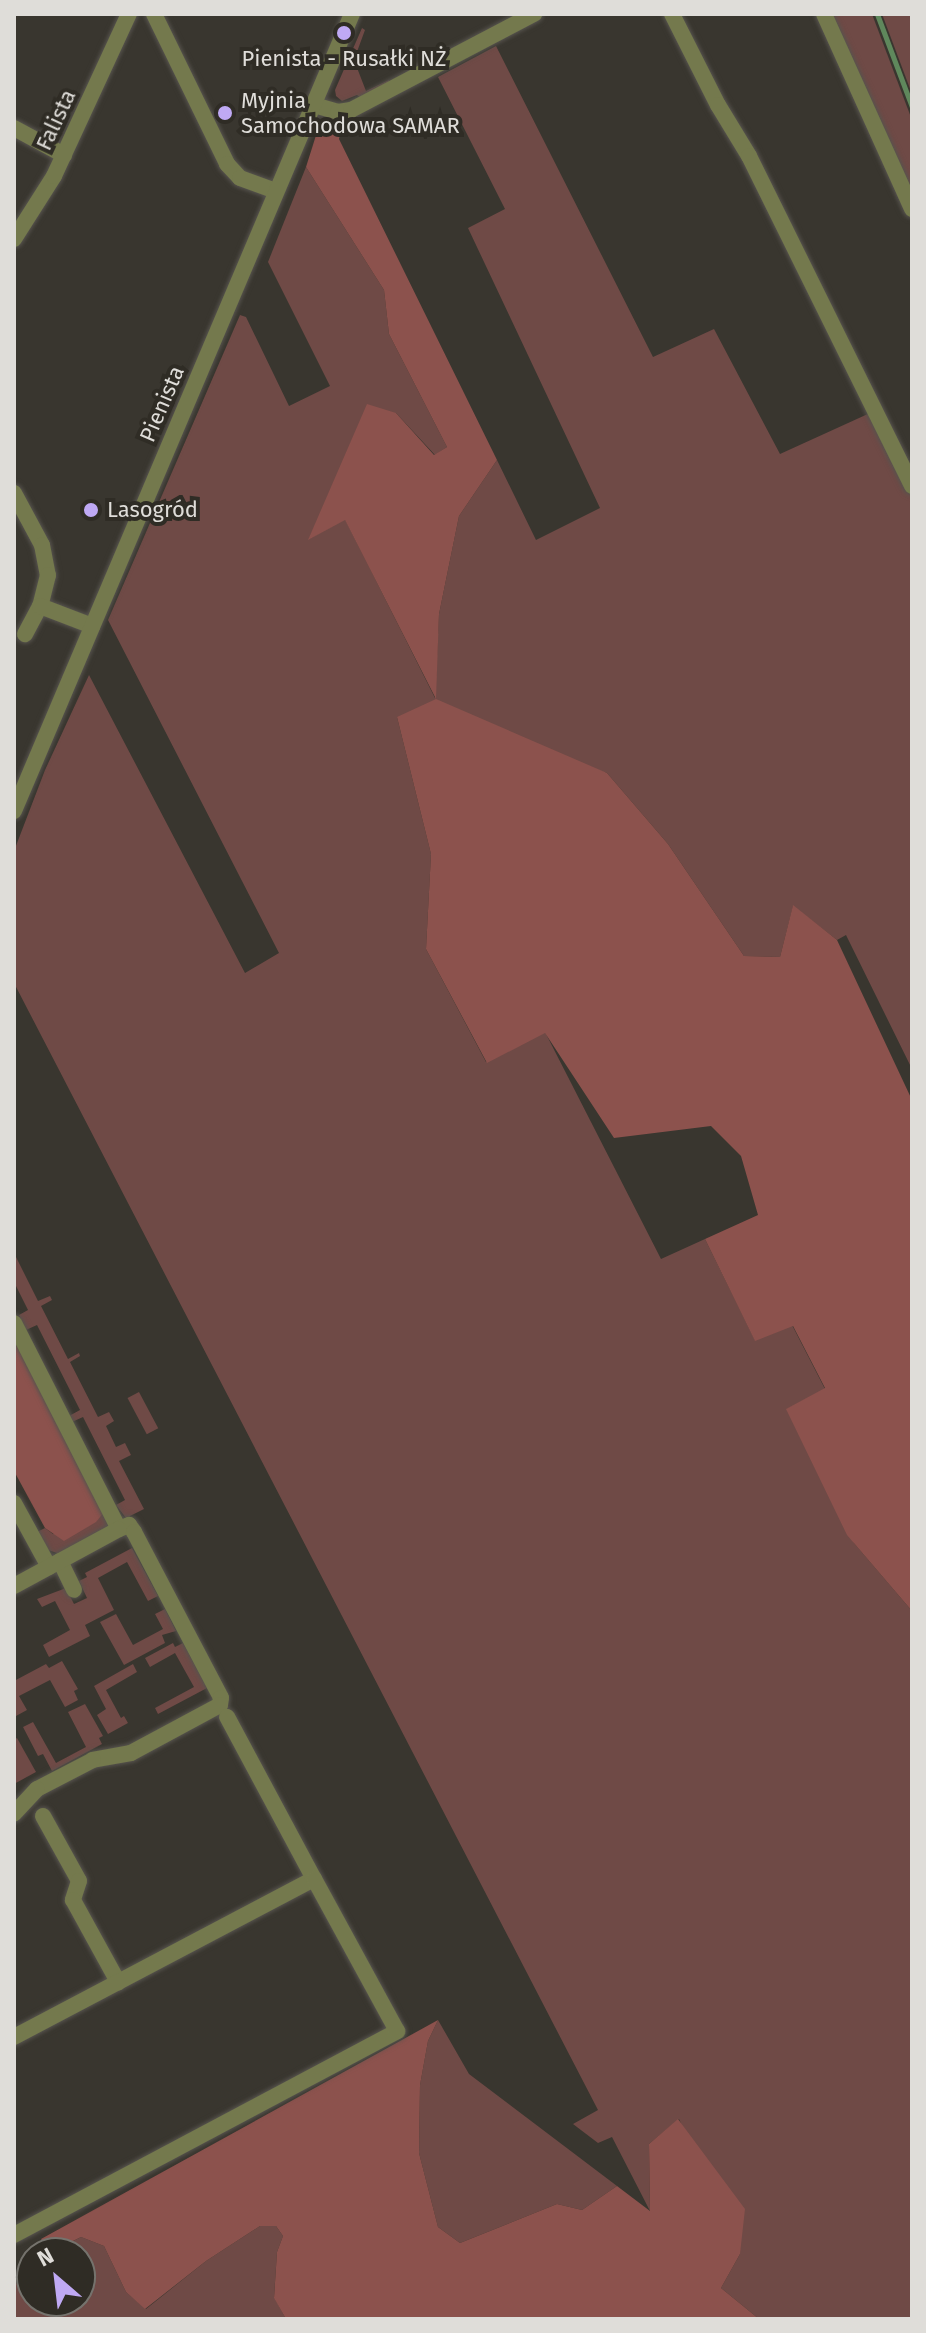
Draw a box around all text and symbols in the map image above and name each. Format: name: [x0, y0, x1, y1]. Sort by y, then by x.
marker: Pienista - Rusałki NŻ: [335, 24, 353, 42]
place label: Pienista - Rusałki NŻ: [241, 46, 447, 72]
street label: Falista: [31, 85, 81, 155]
place label: Myjnia Samochodowa SAMAR: [241, 87, 460, 138]
marker: Myjnia Samochodowa SAMAR: [216, 104, 234, 122]
street label: Pienista: [134, 362, 190, 446]
place label: Lasogród: [107, 497, 198, 523]
marker: Lasogród: [82, 501, 100, 519]
north arrow: [16, 2237, 96, 2317]
text: N: [33, 2242, 58, 2272]

